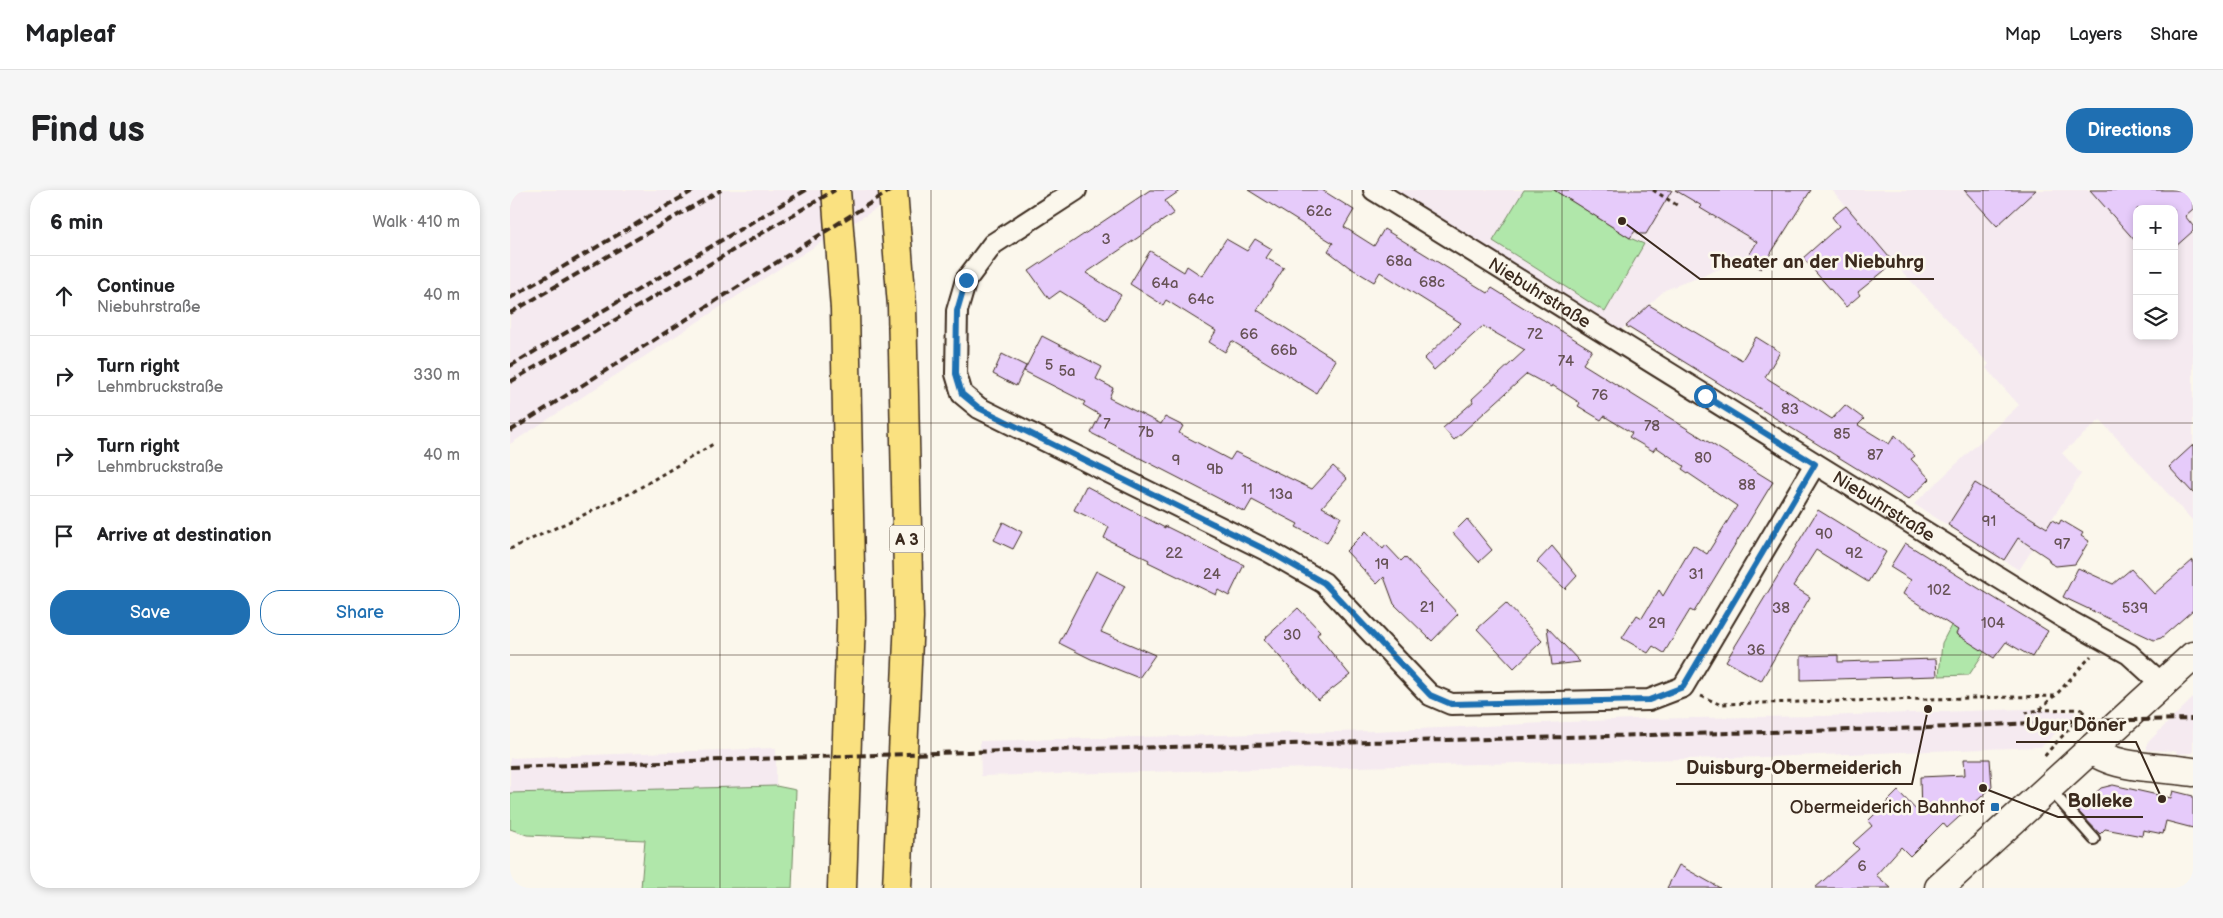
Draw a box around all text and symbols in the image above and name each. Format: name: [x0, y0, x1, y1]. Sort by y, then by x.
text: Mapleaf: [25, 20, 116, 49]
text: Map: [2005, 24, 2041, 45]
text: Layers: [2069, 24, 2122, 45]
text: Share: [2150, 24, 2198, 45]
button: Directions: [2066, 108, 2193, 153]
text: Find us: [30, 109, 145, 152]
house number: 62c: [1306, 202, 1332, 221]
map controls: [2133, 205, 2178, 340]
button: +: [2133, 205, 2178, 250]
text: 6 min: [50, 210, 103, 235]
text: Walk · 410 m: [373, 213, 460, 232]
house number: 3: [1101, 230, 1111, 249]
callout: Theater an der Niebuhrg: [1700, 245, 1934, 279]
button: −: [2133, 250, 2178, 295]
text: Theater an der Niebuhrg: [1710, 251, 1924, 274]
house number: 68a: [1386, 252, 1412, 271]
street label: Niebuhrstraße: [1484, 254, 1595, 333]
route end: [955, 269, 978, 292]
house number: 68c: [1419, 273, 1445, 292]
house number: 64a: [1152, 274, 1178, 293]
text: Continue: [97, 275, 175, 298]
icon: ahead: [50, 282, 78, 310]
text: 40 m: [423, 286, 460, 305]
house number: 64c: [1188, 290, 1214, 309]
button: layers: [2133, 295, 2178, 340]
text: Niebuhrstraße: [97, 298, 200, 317]
house number: 66: [1240, 325, 1258, 344]
house number: 72: [1527, 325, 1543, 344]
house number: 66b: [1271, 341, 1298, 360]
house number: 74: [1558, 352, 1574, 371]
text: Turn right: [97, 355, 180, 378]
house number: 5: [1045, 356, 1053, 375]
icon: right: [50, 362, 78, 390]
house number: 5a: [1058, 362, 1076, 381]
text: 330 m: [413, 366, 460, 385]
text: Lehmbruckstraße: [97, 378, 223, 397]
route start: [1694, 385, 1717, 408]
house number: 76: [1592, 386, 1608, 405]
house number: 83: [1781, 400, 1799, 419]
house number: 7: [1103, 415, 1111, 434]
house number: 78: [1644, 417, 1660, 436]
house number: 7b: [1138, 423, 1154, 442]
house number: 85: [1833, 425, 1851, 444]
text: Turn right: [97, 435, 180, 458]
icon: right: [50, 442, 78, 470]
text: 40 m: [423, 446, 460, 465]
house number: 87: [1867, 446, 1884, 465]
house number: 80: [1694, 449, 1712, 468]
house number: 9: [1172, 451, 1180, 470]
text: Lehmbruckstraße: [97, 458, 223, 477]
house number: 9b: [1206, 460, 1224, 479]
street label: Niebuhrstraße: [1829, 467, 1939, 546]
house number: 88: [1738, 476, 1756, 495]
house number: 11: [1241, 480, 1253, 499]
house number: 13a: [1269, 485, 1293, 504]
house number: 91: [1982, 512, 1996, 531]
icon: arrive: [50, 522, 78, 550]
text: Arrive at destination: [97, 524, 272, 547]
house number: 90: [1815, 525, 1833, 544]
road number: A 3: [890, 526, 924, 552]
house number: 97: [2054, 535, 2071, 554]
house number: 22: [1165, 544, 1183, 563]
house number: 92: [1845, 544, 1863, 563]
house number: 19: [1375, 555, 1389, 574]
house number: 24: [1203, 565, 1221, 584]
house number: 31: [1688, 565, 1704, 584]
house number: 102: [1927, 581, 1951, 600]
button: Save: [50, 590, 250, 635]
button: Share: [260, 590, 460, 635]
house number: 21: [1420, 598, 1434, 617]
house number: 38: [1772, 599, 1790, 618]
house number: 539: [2122, 599, 2148, 618]
house number: 29: [1648, 614, 1666, 633]
house number: 104: [1981, 614, 2005, 633]
house number: 30: [1283, 626, 1301, 645]
house number: 36: [1747, 641, 1765, 660]
callout: Ugur Döner: [2016, 708, 2136, 742]
text: Ugur Döner: [2026, 714, 2127, 737]
callout: Duisburg-Obermeiderich: [1676, 750, 1912, 784]
text: Duisburg-Obermeiderich: [1686, 757, 1902, 780]
callout: Bolleke: [2058, 783, 2143, 817]
text: Bolleke: [2067, 790, 2133, 813]
place label: Obermeiderich Bahnhof: [1790, 797, 1985, 818]
marker: Obermeiderich Bahnhof: [1989, 801, 2001, 813]
house number: 6: [1857, 857, 1867, 876]

